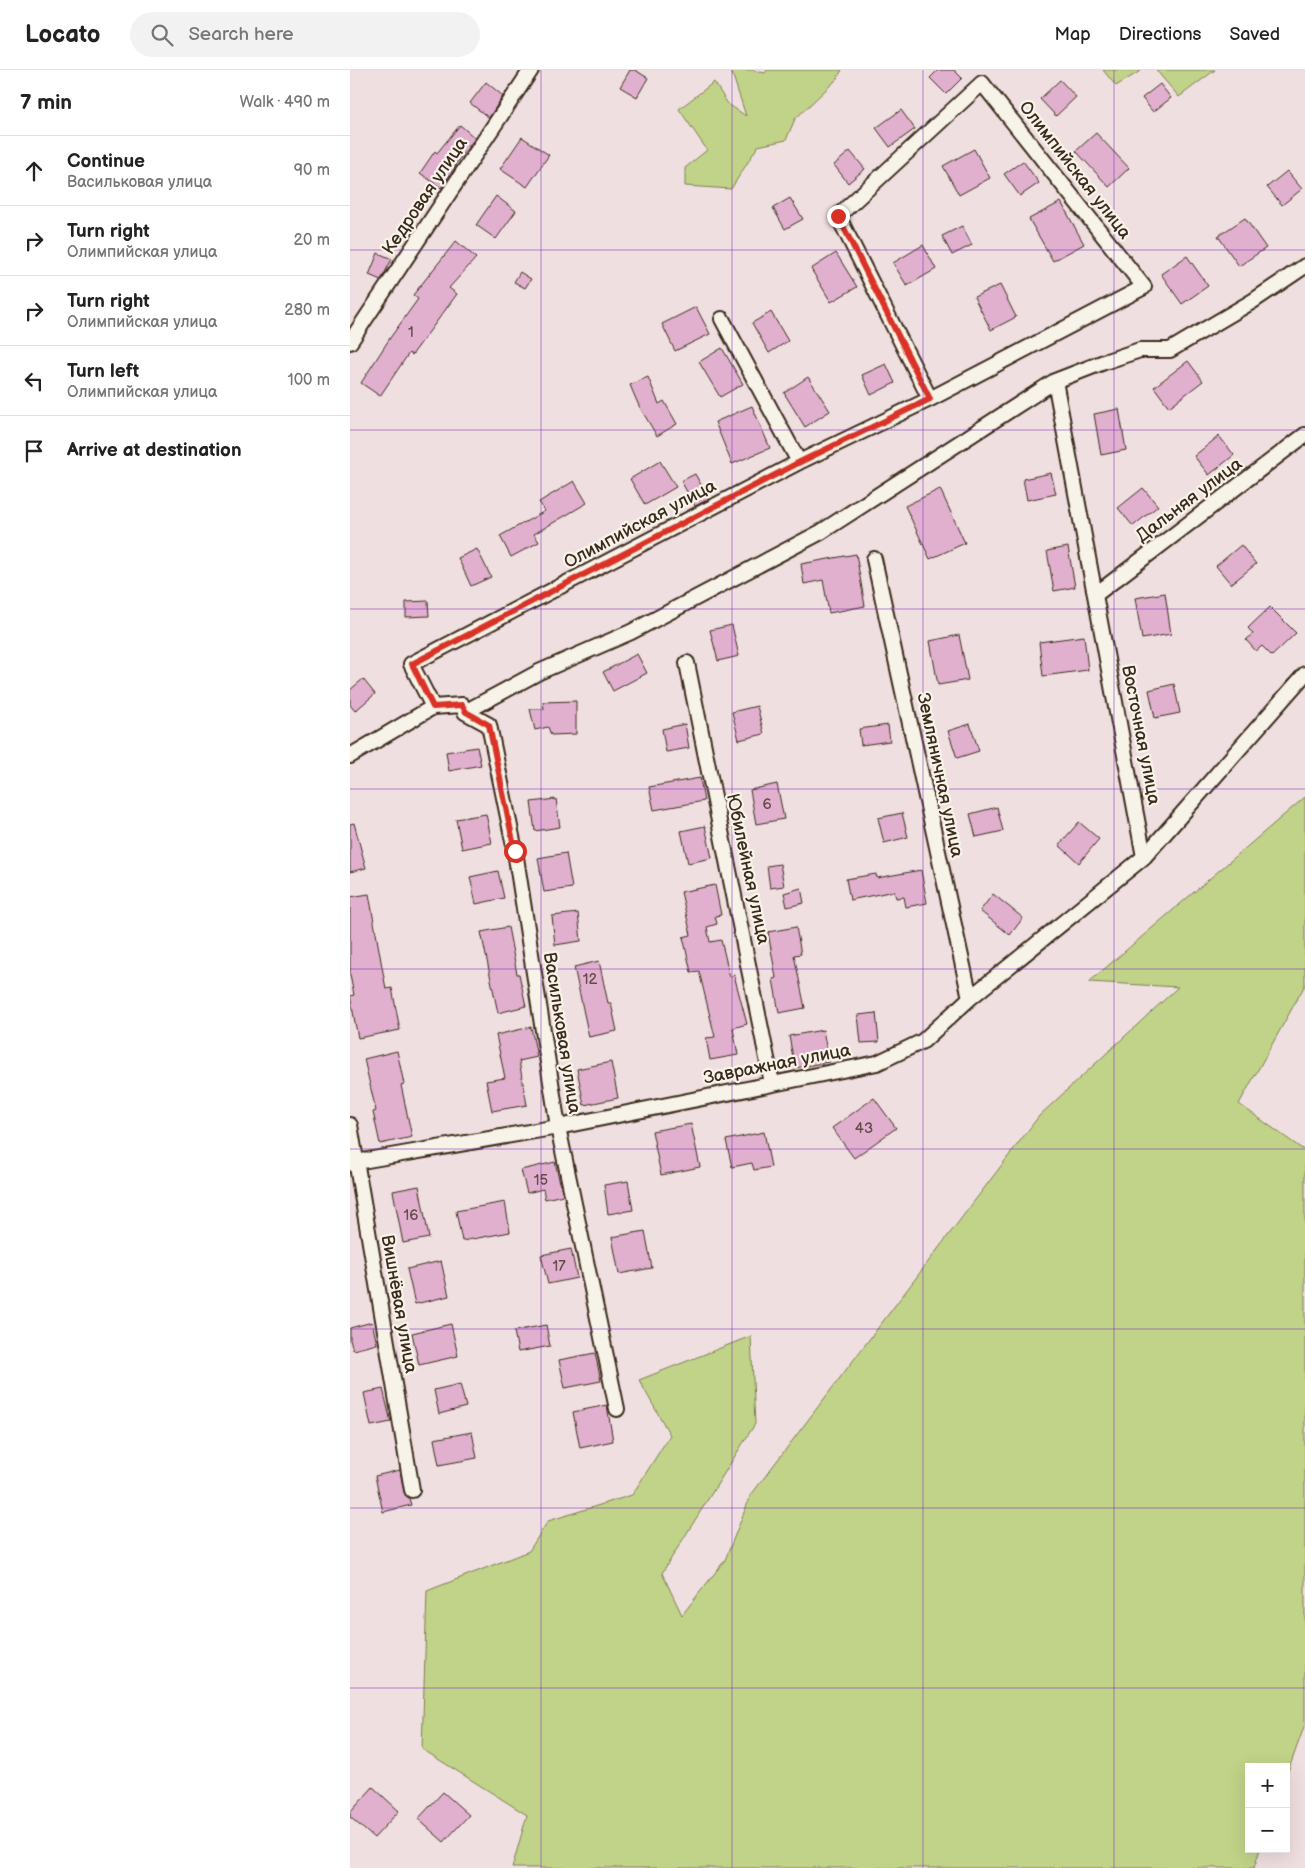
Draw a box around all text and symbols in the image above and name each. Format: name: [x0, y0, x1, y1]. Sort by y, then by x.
search box: [130, 12, 480, 57]
text: Locato: [25, 20, 100, 49]
icon: search: [148, 21, 176, 49]
text: Search here: [188, 23, 294, 46]
text: Map: [1055, 24, 1091, 45]
text: Directions: [1119, 24, 1201, 45]
text: Saved: [1229, 24, 1280, 45]
text: 7 min: [20, 90, 72, 115]
text: Walk · 490 m: [239, 93, 330, 112]
street label: Олимпийская улица: [1015, 97, 1136, 243]
street label: Кедровая улица: [378, 133, 472, 259]
text: Continue: [67, 150, 145, 173]
icon: ahead: [20, 157, 48, 185]
text: 90 m: [294, 161, 330, 180]
text: Васильковая улица: [67, 173, 212, 192]
route end: [827, 205, 850, 228]
text: Turn right: [67, 220, 150, 243]
icon: right: [20, 227, 48, 255]
text: 20 m: [294, 231, 330, 250]
text: Олимпийская улица: [67, 243, 217, 262]
text: Turn right: [67, 290, 150, 313]
icon: right: [20, 297, 48, 325]
text: 280 m: [284, 301, 330, 320]
text: Олимпийская улица: [67, 313, 217, 332]
house number: 1: [408, 323, 414, 342]
text: Turn left: [67, 360, 139, 383]
icon: left: [20, 367, 48, 395]
text: 100 m: [287, 371, 330, 390]
text: Олимпийская улица: [67, 383, 217, 402]
icon: arrive: [20, 437, 48, 465]
text: Arrive at destination: [67, 439, 242, 462]
street label: Дальняя улица: [1132, 453, 1246, 547]
street label: Олимпийская улица: [560, 475, 720, 573]
street label: Восточная улица: [1117, 663, 1165, 807]
street label: Земляничная улица: [912, 691, 968, 860]
street label: Юбилейная улица: [722, 792, 774, 947]
house number: 6: [762, 795, 772, 814]
route start: [504, 840, 527, 863]
street label: Васильковая улица: [539, 951, 585, 1116]
house number: 12: [583, 970, 597, 989]
street label: Завражная улица: [702, 1039, 853, 1089]
house number: 43: [855, 1119, 873, 1138]
house number: 15: [534, 1171, 548, 1190]
house number: 16: [404, 1206, 418, 1225]
street label: Вишнёвая улица: [376, 1233, 422, 1375]
house number: 17: [552, 1257, 566, 1276]
map controls: [1245, 1763, 1290, 1853]
button: +: [1245, 1763, 1290, 1808]
button: −: [1245, 1808, 1290, 1853]

